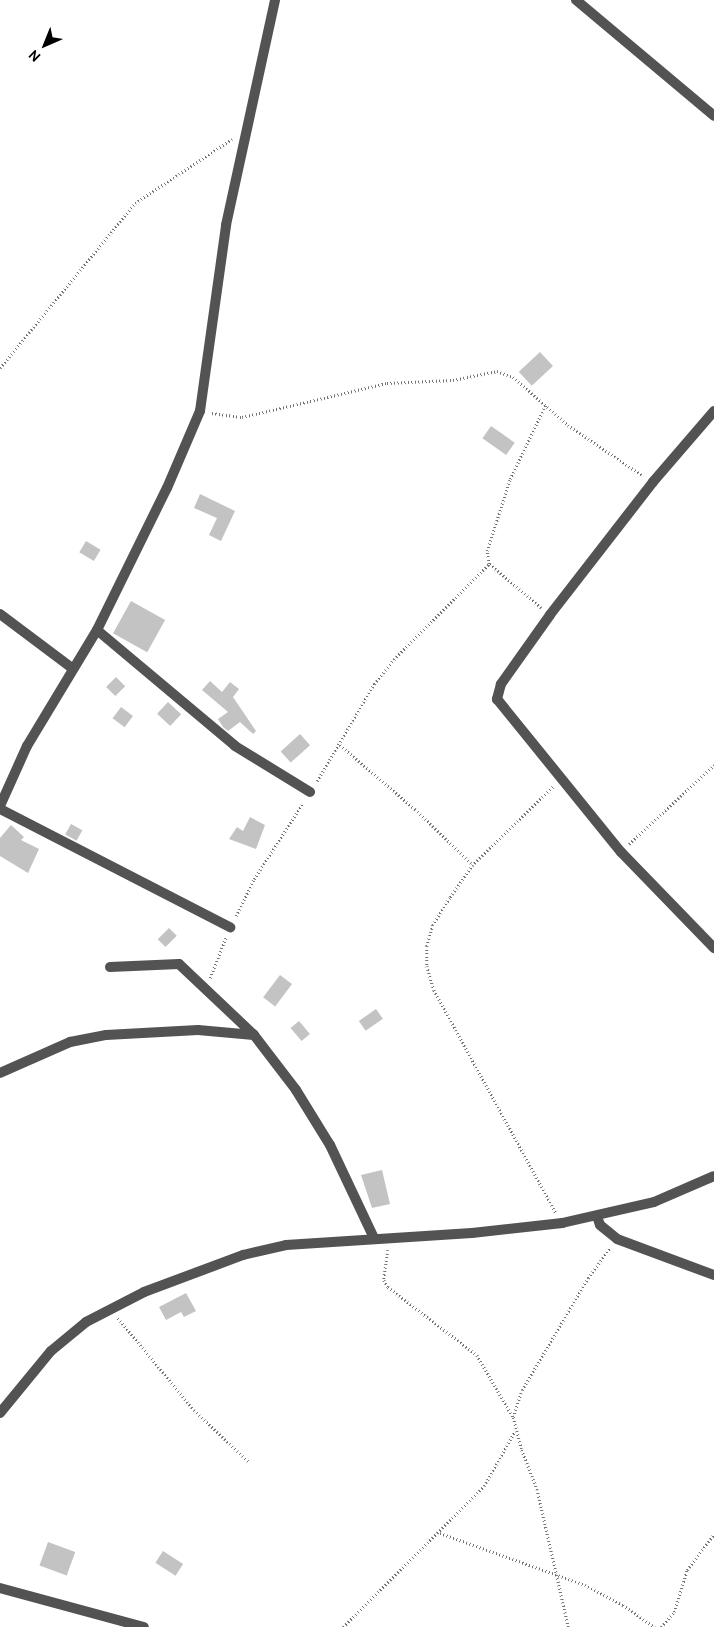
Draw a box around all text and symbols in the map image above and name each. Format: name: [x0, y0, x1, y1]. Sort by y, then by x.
north arrow: [20, 20, 70, 70]
text: N: [25, 46, 44, 66]

